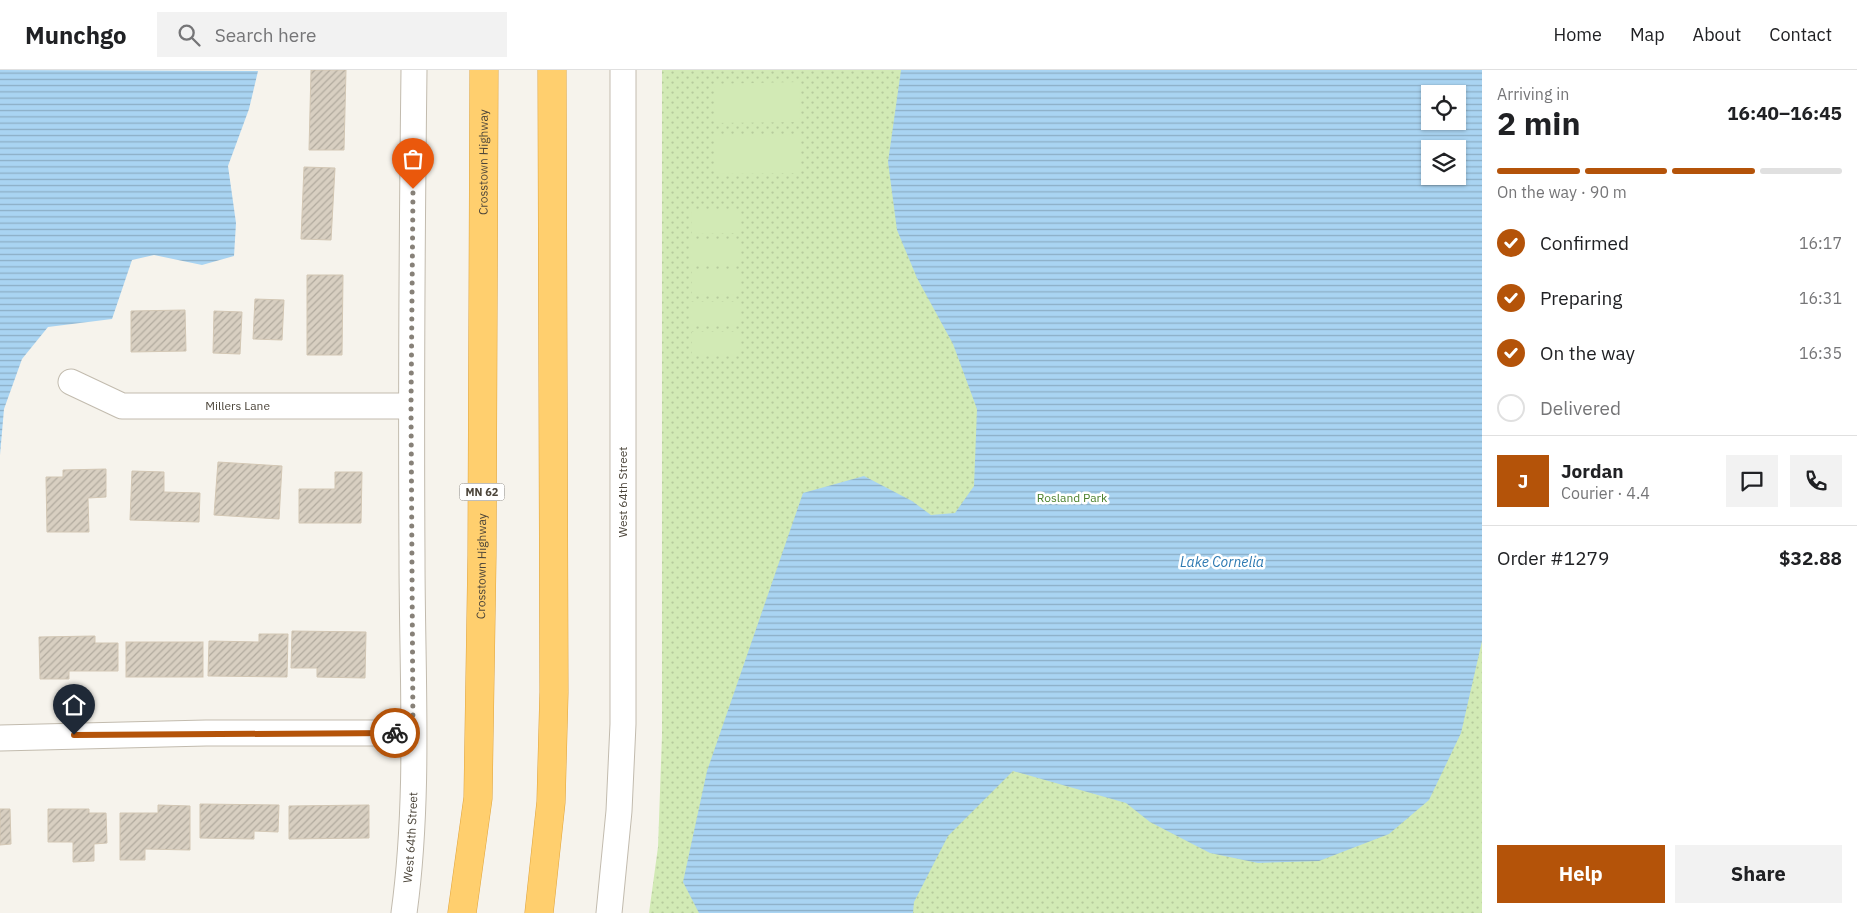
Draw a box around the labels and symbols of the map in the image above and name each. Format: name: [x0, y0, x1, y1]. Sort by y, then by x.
street label: Crosstown Highway: [475, 109, 491, 215]
pin: [392, 138, 434, 189]
street label: Millers Lane: [205, 398, 270, 413]
street label: West 64th Street: [615, 446, 630, 538]
road number: MN 62: [460, 484, 504, 501]
park label: Rosland Park: [1037, 490, 1108, 505]
street label: Crosstown Highway: [473, 513, 489, 619]
water label: Lake Cornelia: [1180, 553, 1264, 571]
pin: [53, 684, 95, 735]
courier: [370, 708, 420, 758]
street label: West 64th Street: [400, 792, 420, 884]

